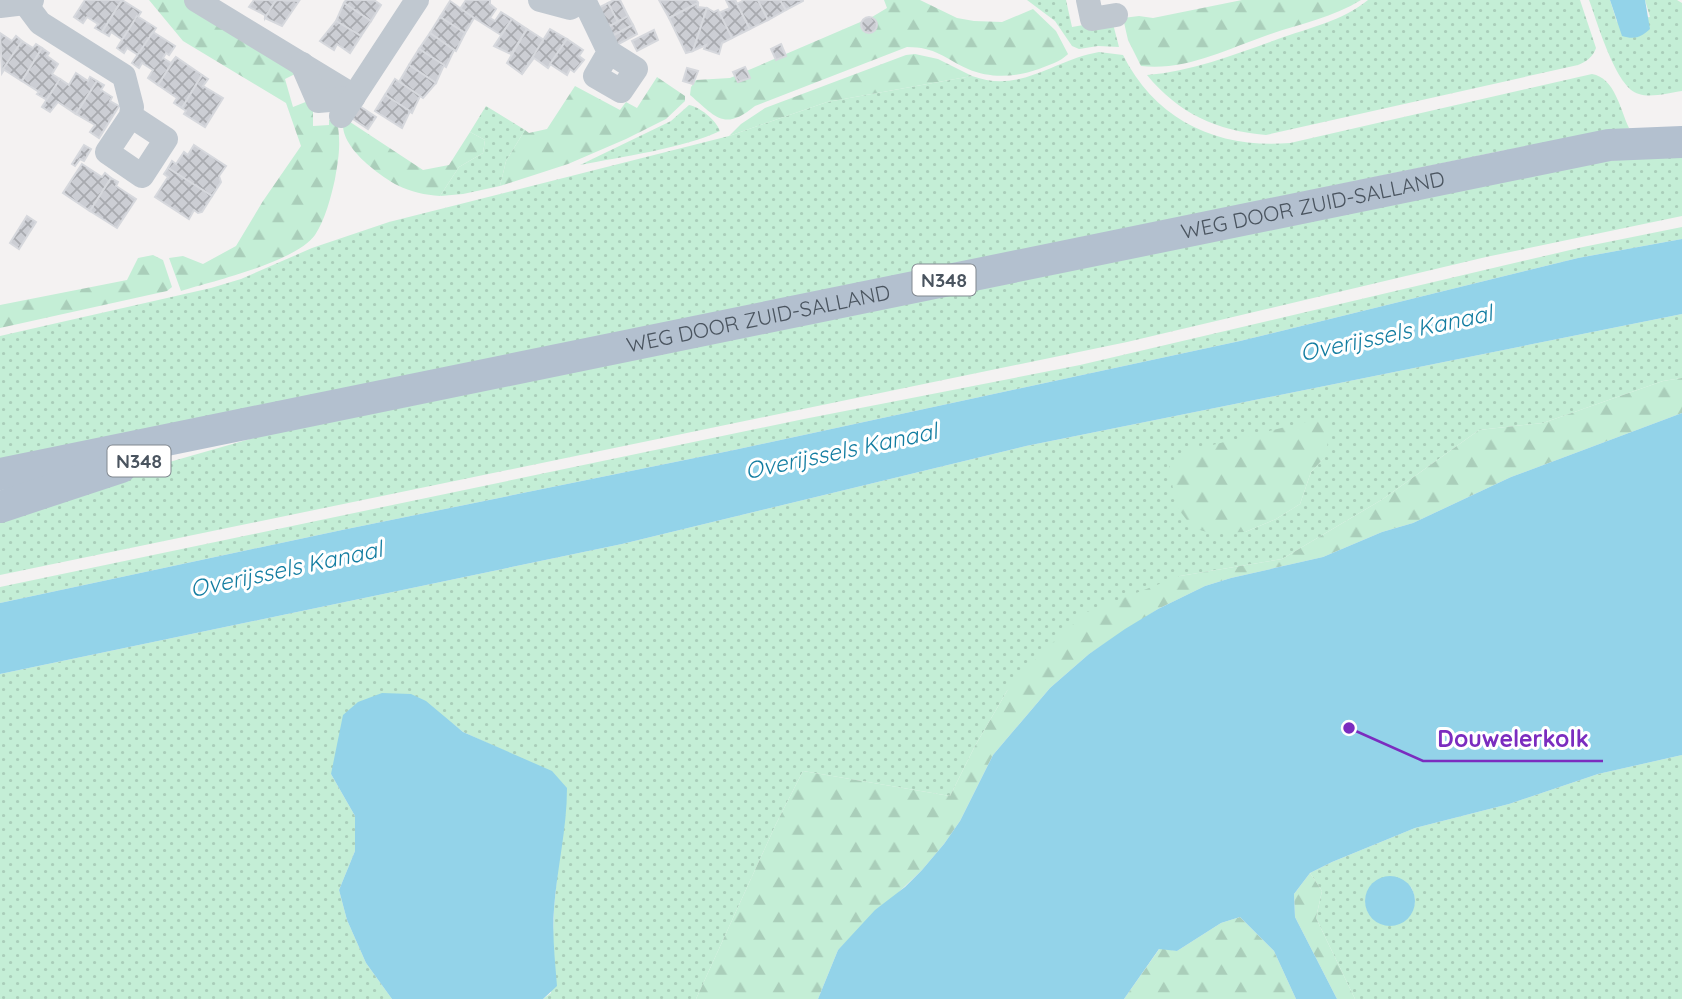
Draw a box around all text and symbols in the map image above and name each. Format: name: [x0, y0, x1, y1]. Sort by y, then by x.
street label: WEG DOOR ZUID-SALLAND: [1178, 165, 1447, 244]
road number: N348: [912, 264, 976, 296]
street label: WEG DOOR ZUID-SALLAND: [624, 278, 892, 358]
water label: Overijssels Kanaal: [1297, 297, 1497, 367]
water label: Overijssels Kanaal: [742, 415, 942, 485]
road number: N348: [108, 446, 170, 476]
water label: Overijssels Kanaal: [187, 533, 387, 603]
callout: Douwelerkolk: [1423, 717, 1603, 761]
text: Douwelerkolk: [1437, 724, 1589, 753]

